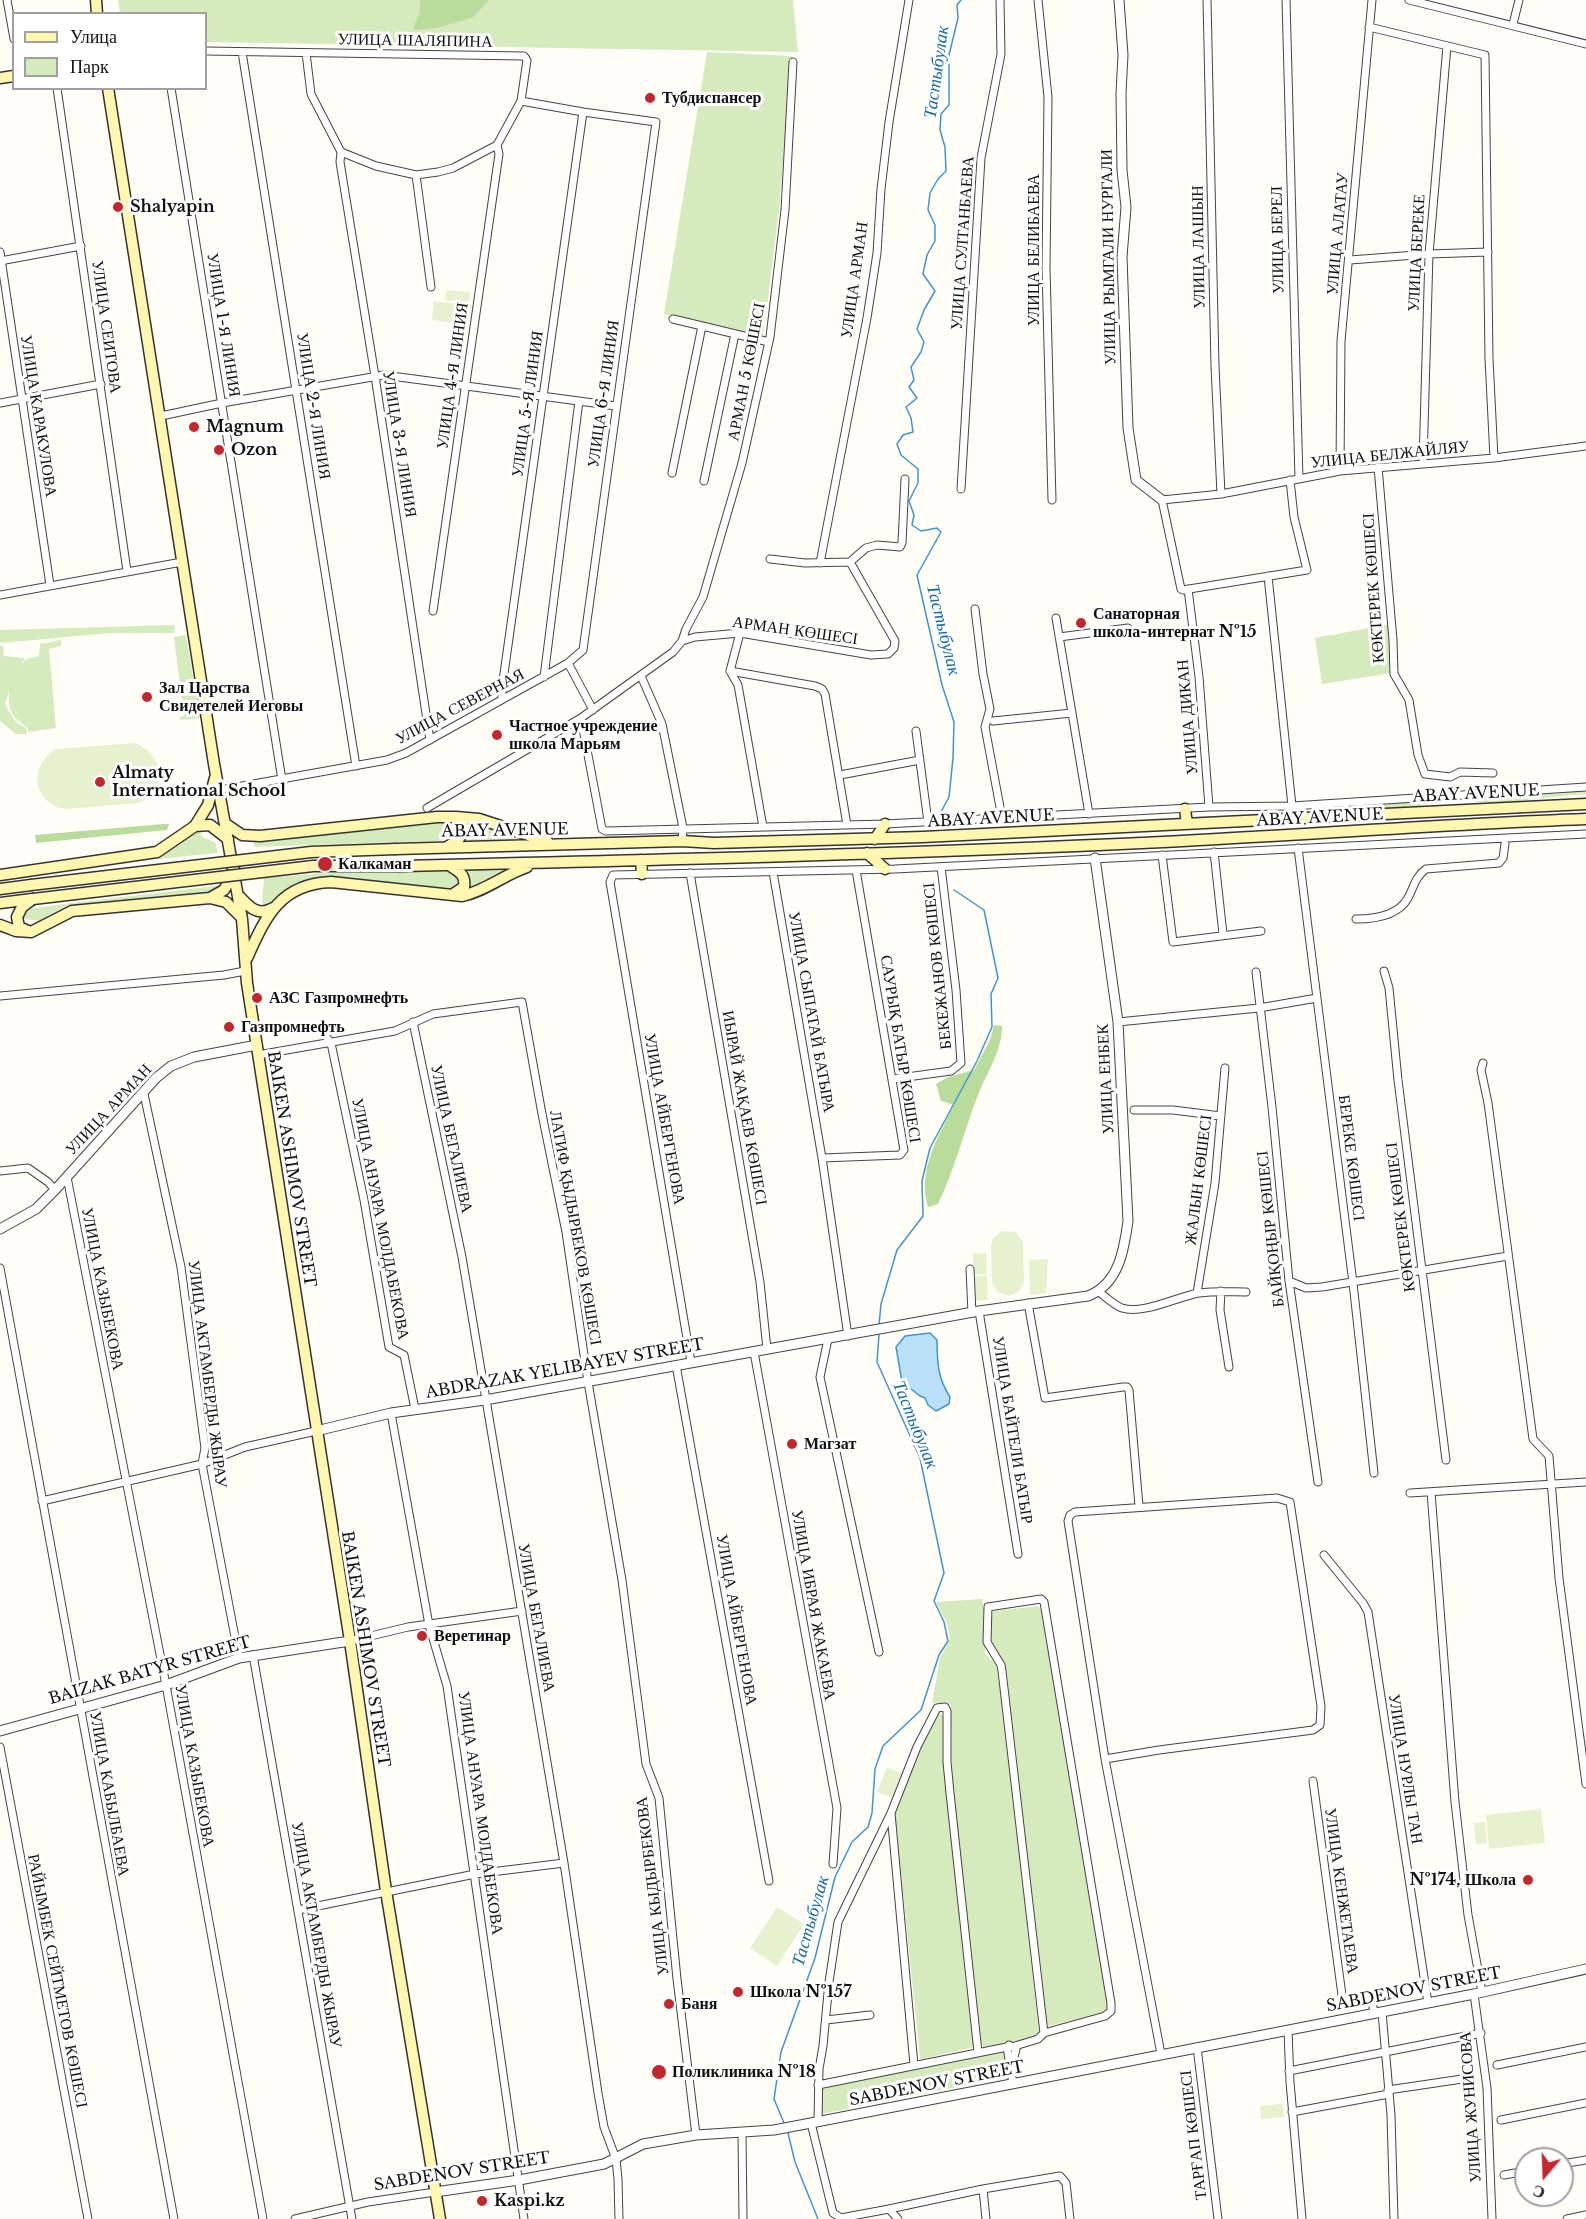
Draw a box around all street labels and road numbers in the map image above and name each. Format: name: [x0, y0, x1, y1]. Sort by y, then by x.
street label: УЛИЦА ШАЛЯПИНА: [337, 30, 493, 52]
street label: УЛИЦА РЫМГАЛИ НУРГАЛИ: [1098, 149, 1120, 365]
street label: УЛИЦА СУЛТАНБАЕВА: [947, 156, 979, 330]
street label: УЛИЦА АЛАТАУ: [1323, 172, 1353, 296]
street label: УЛИЦА БЕЛИБАЕВА: [1024, 174, 1044, 326]
street label: УЛИЦА ЛАШЫН: [1188, 185, 1210, 309]
street label: УЛИЦА БЕРЕЛ: [1267, 186, 1289, 294]
street label: УЛИЦА БЕРЕКЕ: [1404, 194, 1430, 312]
street label: УЛИЦА АРМАН: [837, 221, 873, 339]
street label: УЛИЦА 1-Я ЛИНИЯ: [202, 252, 244, 398]
street label: УЛИЦА СЕИТОВА: [87, 259, 125, 395]
street label: УЛИЦА 4-Я ЛИНИЯ: [433, 301, 473, 451]
street label: АРМАН 5 КӨШЕСІ: [724, 301, 770, 443]
street label: УЛИЦА 6-Я ЛИНИЯ: [584, 319, 624, 469]
street label: УЛИЦА 5-Я ЛИНИЯ: [508, 330, 548, 478]
street label: УЛИЦА 2-Я ЛИНИЯ: [292, 331, 334, 481]
street label: УЛИЦА КАРАКУЛОВА: [16, 334, 60, 498]
street label: УЛИЦА 3-Я ЛИНИЯ: [378, 369, 420, 519]
street label: УЛИЦА БЕЛЖАЙЛЯУ: [1310, 437, 1470, 473]
street label: КӨКТЕРЕК КӨШЕСІ: [1359, 512, 1389, 664]
street label: АРМАН КӨШЕСІ: [731, 613, 859, 649]
street label: УЛИЦА ДИКАН: [1173, 658, 1203, 776]
street label: УЛИЦА СЕВЕРНАЯ: [392, 665, 528, 749]
street label: ABAY AVENUE: [1412, 781, 1540, 807]
street label: ABAY AVENUE: [1256, 805, 1384, 831]
street label: ABAY AVENUE: [927, 806, 1055, 832]
street label: ABAY AVENUE: [441, 820, 569, 842]
street label: БЕКЕЖАНОВ КӨШЕСІ: [920, 882, 956, 1050]
street label: УЛИЦА СЫПАТАЙ БАТЫРА: [784, 910, 838, 1114]
street label: САУРЫҚ БАТЫР КӨШЕСІ: [876, 954, 924, 1144]
street label: ИЫРАЙ ЖАҚАЕВ КӨШЕСІ: [717, 1009, 771, 1207]
street label: УЛИЦА ЕНБЕК: [1094, 1023, 1118, 1135]
street label: УЛИЦА АЙБЕРГЕНОВА: [639, 1032, 689, 1206]
street label: BAIKEN ASHIMOV STREET: [263, 1049, 319, 1289]
street label: УЛИЦА АРМАН: [62, 1061, 156, 1159]
street label: УЛИЦА БЕГАЛИЕВА: [426, 1063, 476, 1215]
street label: БЕРЕКЕ КӨШЕСІ: [1334, 1094, 1368, 1222]
street label: УЛИЦА АНУАРА МОЛДАБЕКОВА: [347, 1096, 413, 1342]
street label: ЛАТИФ ҚЫДЫРБЕКОВ КӨШЕСІ: [545, 1109, 605, 1347]
street label: ЖАЛЫН КӨШЕСІ: [1181, 1114, 1217, 1246]
street label: КӨКТЕРЕК КӨШЕСІ: [1382, 1141, 1420, 1293]
street label: БАЙҚОҢЫР КӨШЕСІ: [1253, 1150, 1289, 1308]
street label: УЛИЦА КАЗЫБЕКОВА: [77, 1206, 127, 1372]
street label: УЛИЦА АКТАМБЕРДЫ ЖЫРАУ: [183, 1259, 231, 1489]
street label: ABDRAZAK YELIBAYEV STREET: [424, 1335, 706, 1403]
street label: УЛИЦА БАЙТЕЛИ БАТЫР: [988, 1335, 1036, 1525]
street label: УЛИЦА ИБРАЯ ЖАКАЕВА: [787, 1508, 839, 1702]
street label: BAIKEN ASHIMOV STREET: [337, 1529, 393, 1769]
street label: УЛИЦА АЙБЕРГЕНОВА: [711, 1533, 761, 1707]
street label: УЛИЦА БЕГАЛИЕВА: [513, 1542, 559, 1694]
street label: BAIZAK BATYR STREET: [47, 1633, 253, 1709]
street label: УЛИЦА КАЗЫБЕКОВА: [170, 1683, 218, 1849]
street label: УЛИЦА АНУАРА МОЛДАБЕКОВА: [453, 1690, 507, 1936]
street label: УЛИЦА НУРЛЫ ТАН: [1384, 1693, 1426, 1845]
street label: УЛИЦА КАБЫЛБАЕВА: [85, 1710, 133, 1878]
street label: УЛИЦА КЫДЫРБЕКОВА: [633, 1795, 673, 1977]
street label: УЛИЦА КЕНЖЕТАЕВА: [1320, 1807, 1362, 1975]
street label: УЛИЦА АКТАМБЕРДЫ ЖЫРАУ: [287, 1820, 345, 2050]
street label: РАЙЫМБЕК СЕЙТМЕТОВ КӨШЕСІ: [23, 1852, 91, 2110]
street label: SABDENOV STREET: [1325, 1964, 1503, 2016]
street label: УЛИЦА ЖУНИСОВА: [1456, 2031, 1486, 2183]
street label: SABDENOV STREET: [848, 2058, 1026, 2110]
street label: ТАРҒАП КӨШЕСІ: [1177, 2069, 1211, 2201]
street label: SABDENOV STREET: [373, 2149, 551, 2195]

